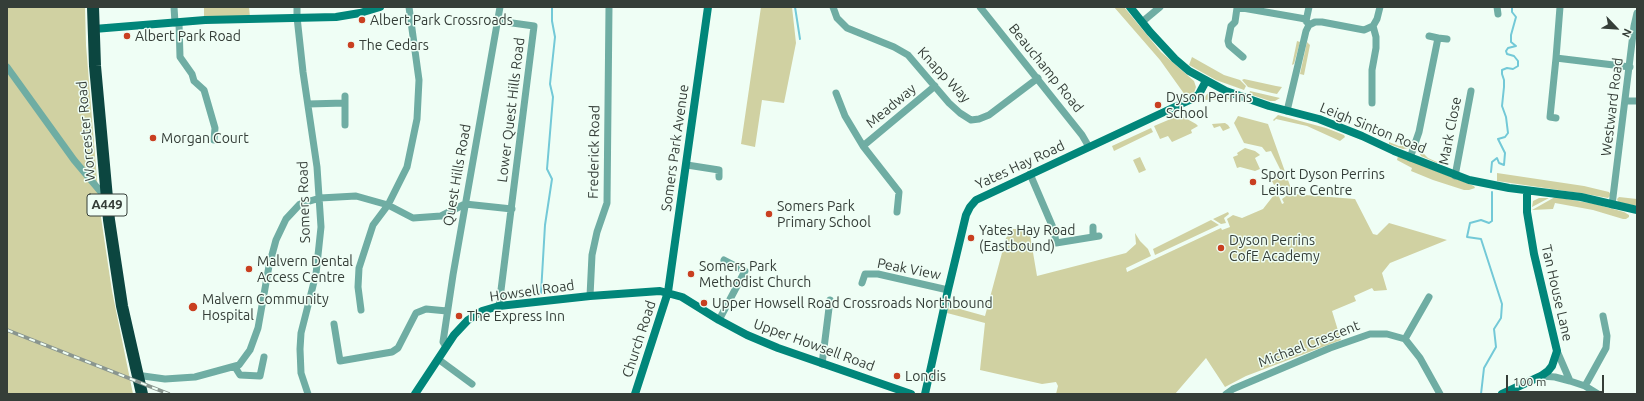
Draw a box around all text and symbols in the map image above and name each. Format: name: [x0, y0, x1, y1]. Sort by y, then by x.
north arrow: [1596, 8, 1636, 48]
place label: Albert Park Crossroads: [370, 12, 513, 28]
marker: Albert Park Crossroads: [357, 15, 367, 25]
street label: Beauchamp Road: [1005, 20, 1087, 116]
text: N: [1620, 27, 1634, 39]
place label: Albert Park Road: [135, 28, 241, 44]
marker: Albert Park Road: [122, 31, 132, 41]
place label: The Cedars: [359, 37, 429, 53]
street label: Lower Quest Hills Road: [494, 37, 528, 183]
marker: The Cedars: [346, 40, 356, 50]
street label: Knapp Way: [914, 44, 974, 106]
street label: Westward Road: [1598, 57, 1626, 157]
street label: Worcester Road: [73, 80, 99, 182]
street label: Meadway: [863, 80, 919, 132]
street label: Somers Park Avenue: [658, 83, 692, 213]
place label: Dyson Perrins School: [1166, 89, 1252, 122]
street label: Mark Close: [1435, 95, 1465, 167]
street label: Leigh Sinton Road: [1317, 99, 1429, 157]
marker: Dyson Perrins School: [1153, 100, 1163, 110]
street label: Frederick Road: [585, 105, 603, 199]
street label: Quest Hills Road: [440, 123, 474, 227]
place label: Morgan Court: [161, 130, 249, 146]
marker: Morgan Court: [148, 133, 158, 143]
street label: Yates Hay Road: [973, 137, 1067, 193]
street label: Somers Road: [294, 161, 314, 243]
place label: Sport Dyson Perrins Leisure Centre: [1261, 166, 1385, 198]
marker: Sport Dyson Perrins Leisure Centre: [1248, 177, 1258, 187]
road number: A449: [87, 194, 127, 216]
place label: Somers Park Primary School: [777, 198, 871, 230]
marker: Somers Park Primary School: [764, 209, 774, 219]
place label: Yates Hay Road (Eastbound): [979, 222, 1075, 254]
place label: Dyson Perrins CofE Academy: [1229, 232, 1320, 264]
marker: Yates Hay Road (Eastbound): [966, 233, 976, 243]
marker: Dyson Perrins CofE Academy: [1216, 243, 1226, 253]
street label: Tan House Lane: [1538, 243, 1576, 343]
place label: Malvern Dental Access Centre: [257, 253, 353, 286]
street label: Peak View: [876, 255, 942, 283]
place label: Somers Park Methodist Church: [699, 258, 811, 290]
marker: Malvern Dental Access Centre: [244, 264, 254, 274]
marker: Somers Park Methodist Church: [686, 269, 696, 279]
street label: Howsell Road: [489, 277, 575, 305]
place label: Malvern Community Hospital: [202, 291, 329, 324]
place label: Upper Howsell Road Crossroads Northbound: [712, 295, 993, 311]
street label: Church Road: [619, 298, 659, 380]
marker: Upper Howsell Road Crossroads Northbound: [699, 298, 709, 308]
marker: Malvern Community Hospital: [187, 301, 199, 313]
place label: The Express Inn: [467, 308, 565, 324]
marker: The Express Inn: [454, 311, 464, 321]
street label: Upper Howsell Road: [751, 315, 877, 375]
street label: Michael Crescent: [1256, 317, 1362, 371]
scale bar: [1508, 367, 1606, 393]
place label: Londis: [905, 368, 946, 384]
marker: Londis: [892, 371, 902, 381]
text: 100 m: [1513, 375, 1546, 388]

